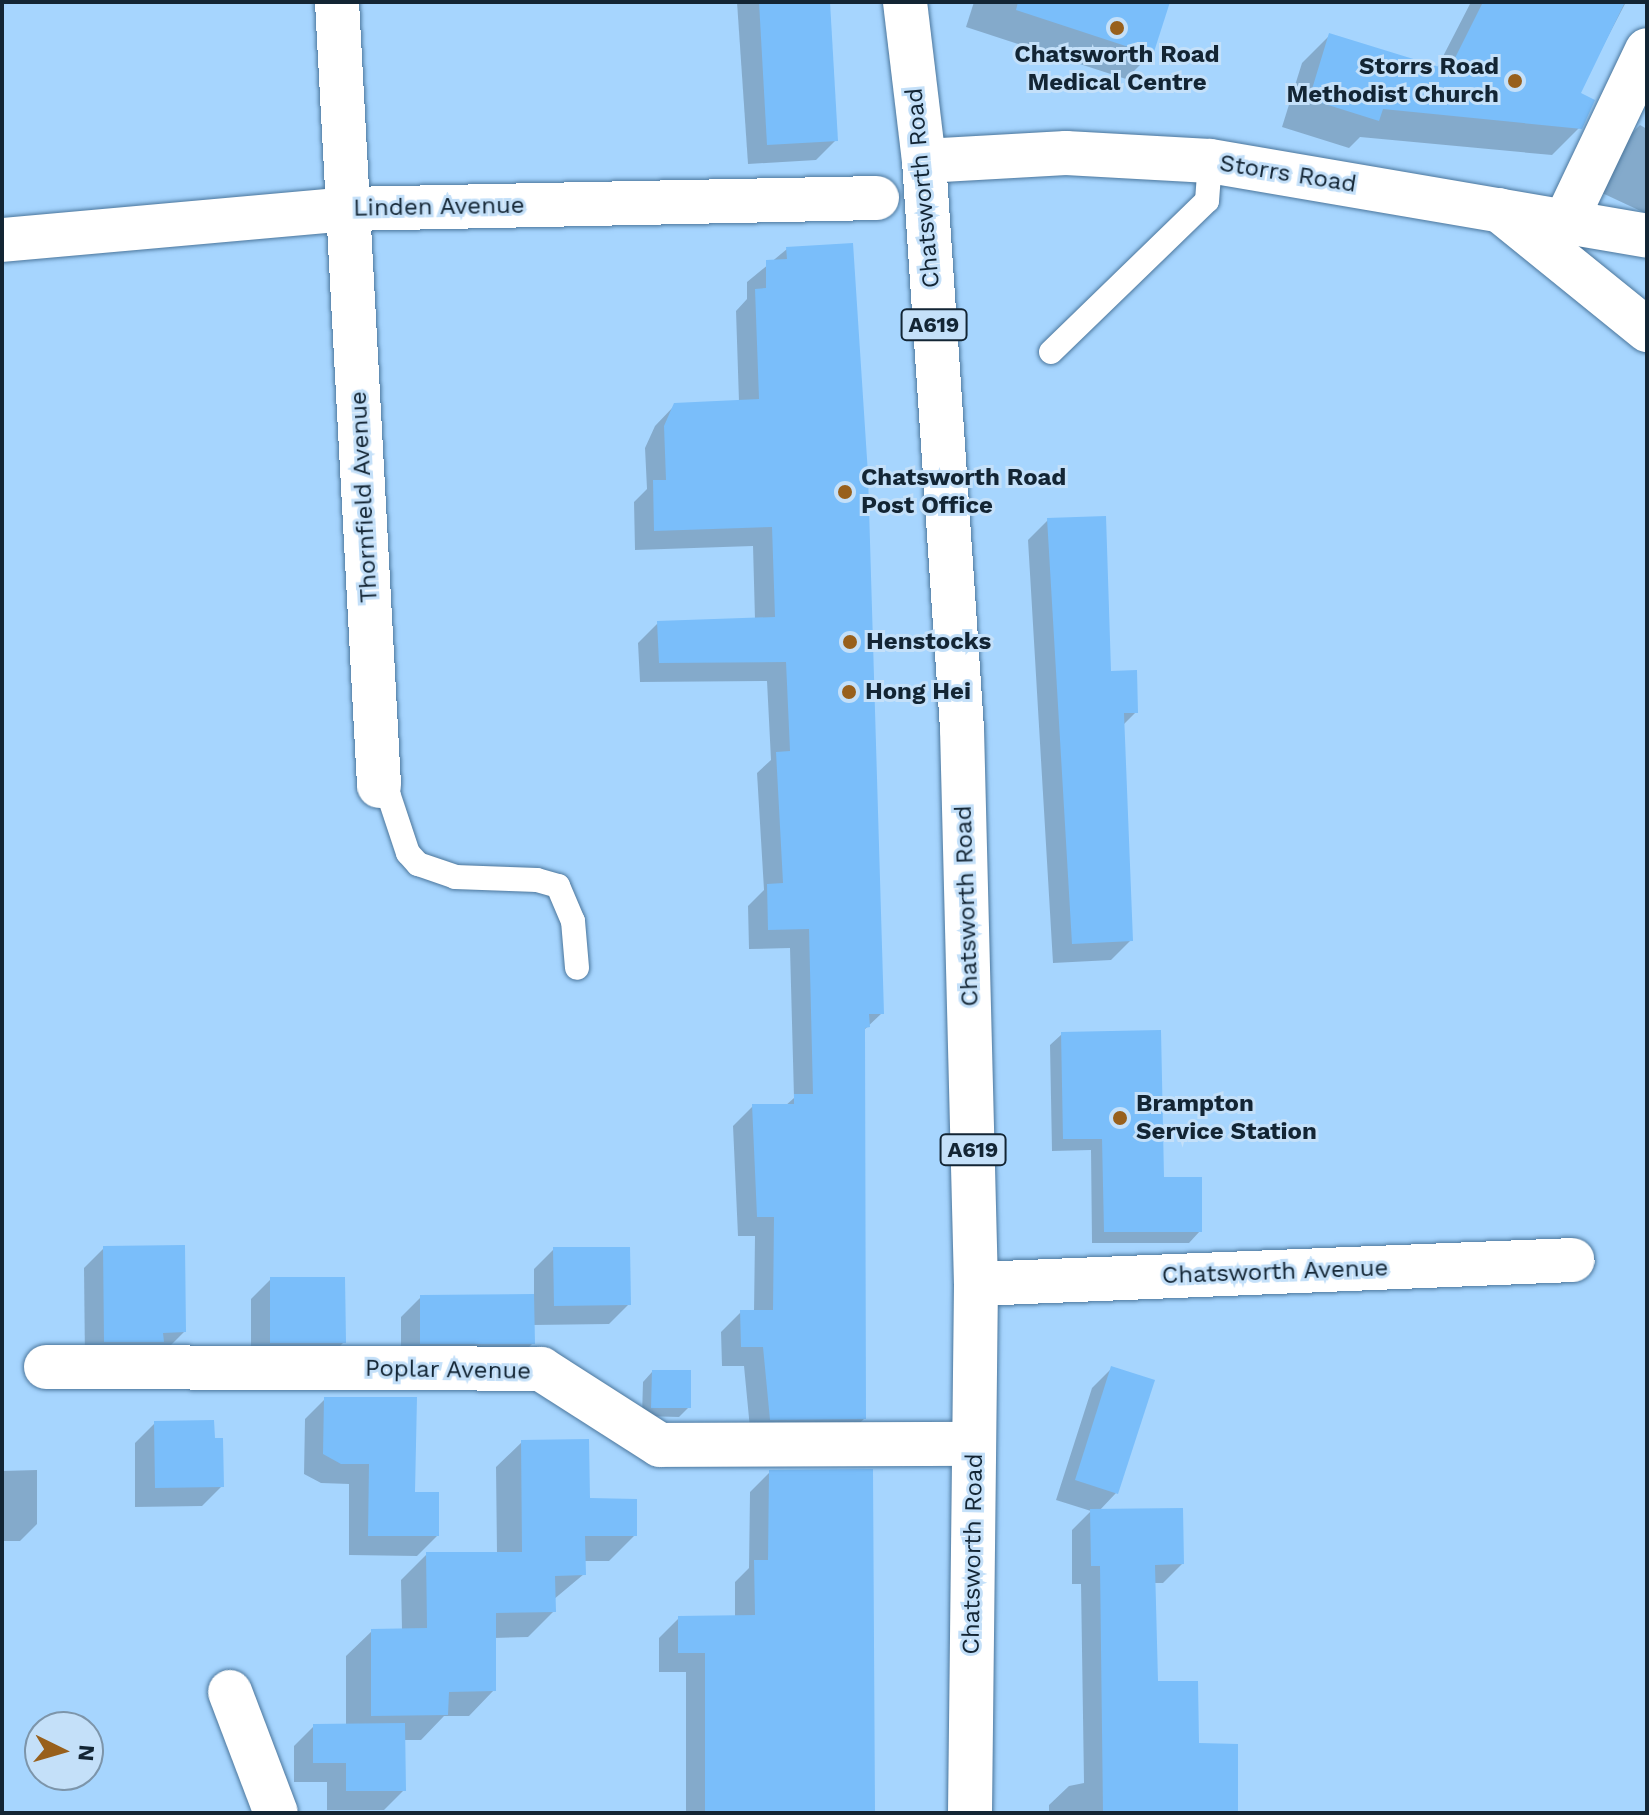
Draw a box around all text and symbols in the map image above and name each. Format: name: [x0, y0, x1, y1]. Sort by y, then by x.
marker: Chatsworth Road Medical Centre: [1108, 19, 1126, 37]
place label: Chatsworth Road Medical Centre: [1014, 41, 1220, 97]
place label: Storrs Road Methodist Church: [1287, 53, 1499, 109]
marker: Storrs Road Methodist Church: [1506, 72, 1524, 90]
street label: Chatsworth Road: [900, 87, 946, 289]
street label: Storrs Road: [1217, 149, 1359, 199]
street label: Linden Avenue: [353, 191, 525, 223]
road number: A619: [900, 307, 968, 343]
street label: Thornfield Avenue: [344, 390, 384, 604]
place label: Chatsworth Road Post Office: [861, 464, 1066, 520]
marker: Chatsworth Road Post Office: [836, 483, 854, 501]
place label: Henstocks: [866, 628, 991, 656]
marker: Henstocks: [841, 633, 859, 651]
place label: Hong Hei: [865, 678, 971, 706]
marker: Hong Hei: [840, 683, 858, 701]
street label: Chatsworth Road: [949, 805, 985, 1007]
place label: Brampton Service Station: [1136, 1090, 1317, 1146]
marker: Brampton Service Station: [1111, 1109, 1129, 1127]
road number: A619: [939, 1132, 1007, 1168]
street label: Chatsworth Avenue: [1161, 1254, 1389, 1290]
street label: Poplar Avenue: [364, 1354, 532, 1386]
street label: Chatsworth Road: [957, 1453, 989, 1655]
north arrow: [24, 1711, 104, 1791]
text: N: [73, 1744, 100, 1762]

